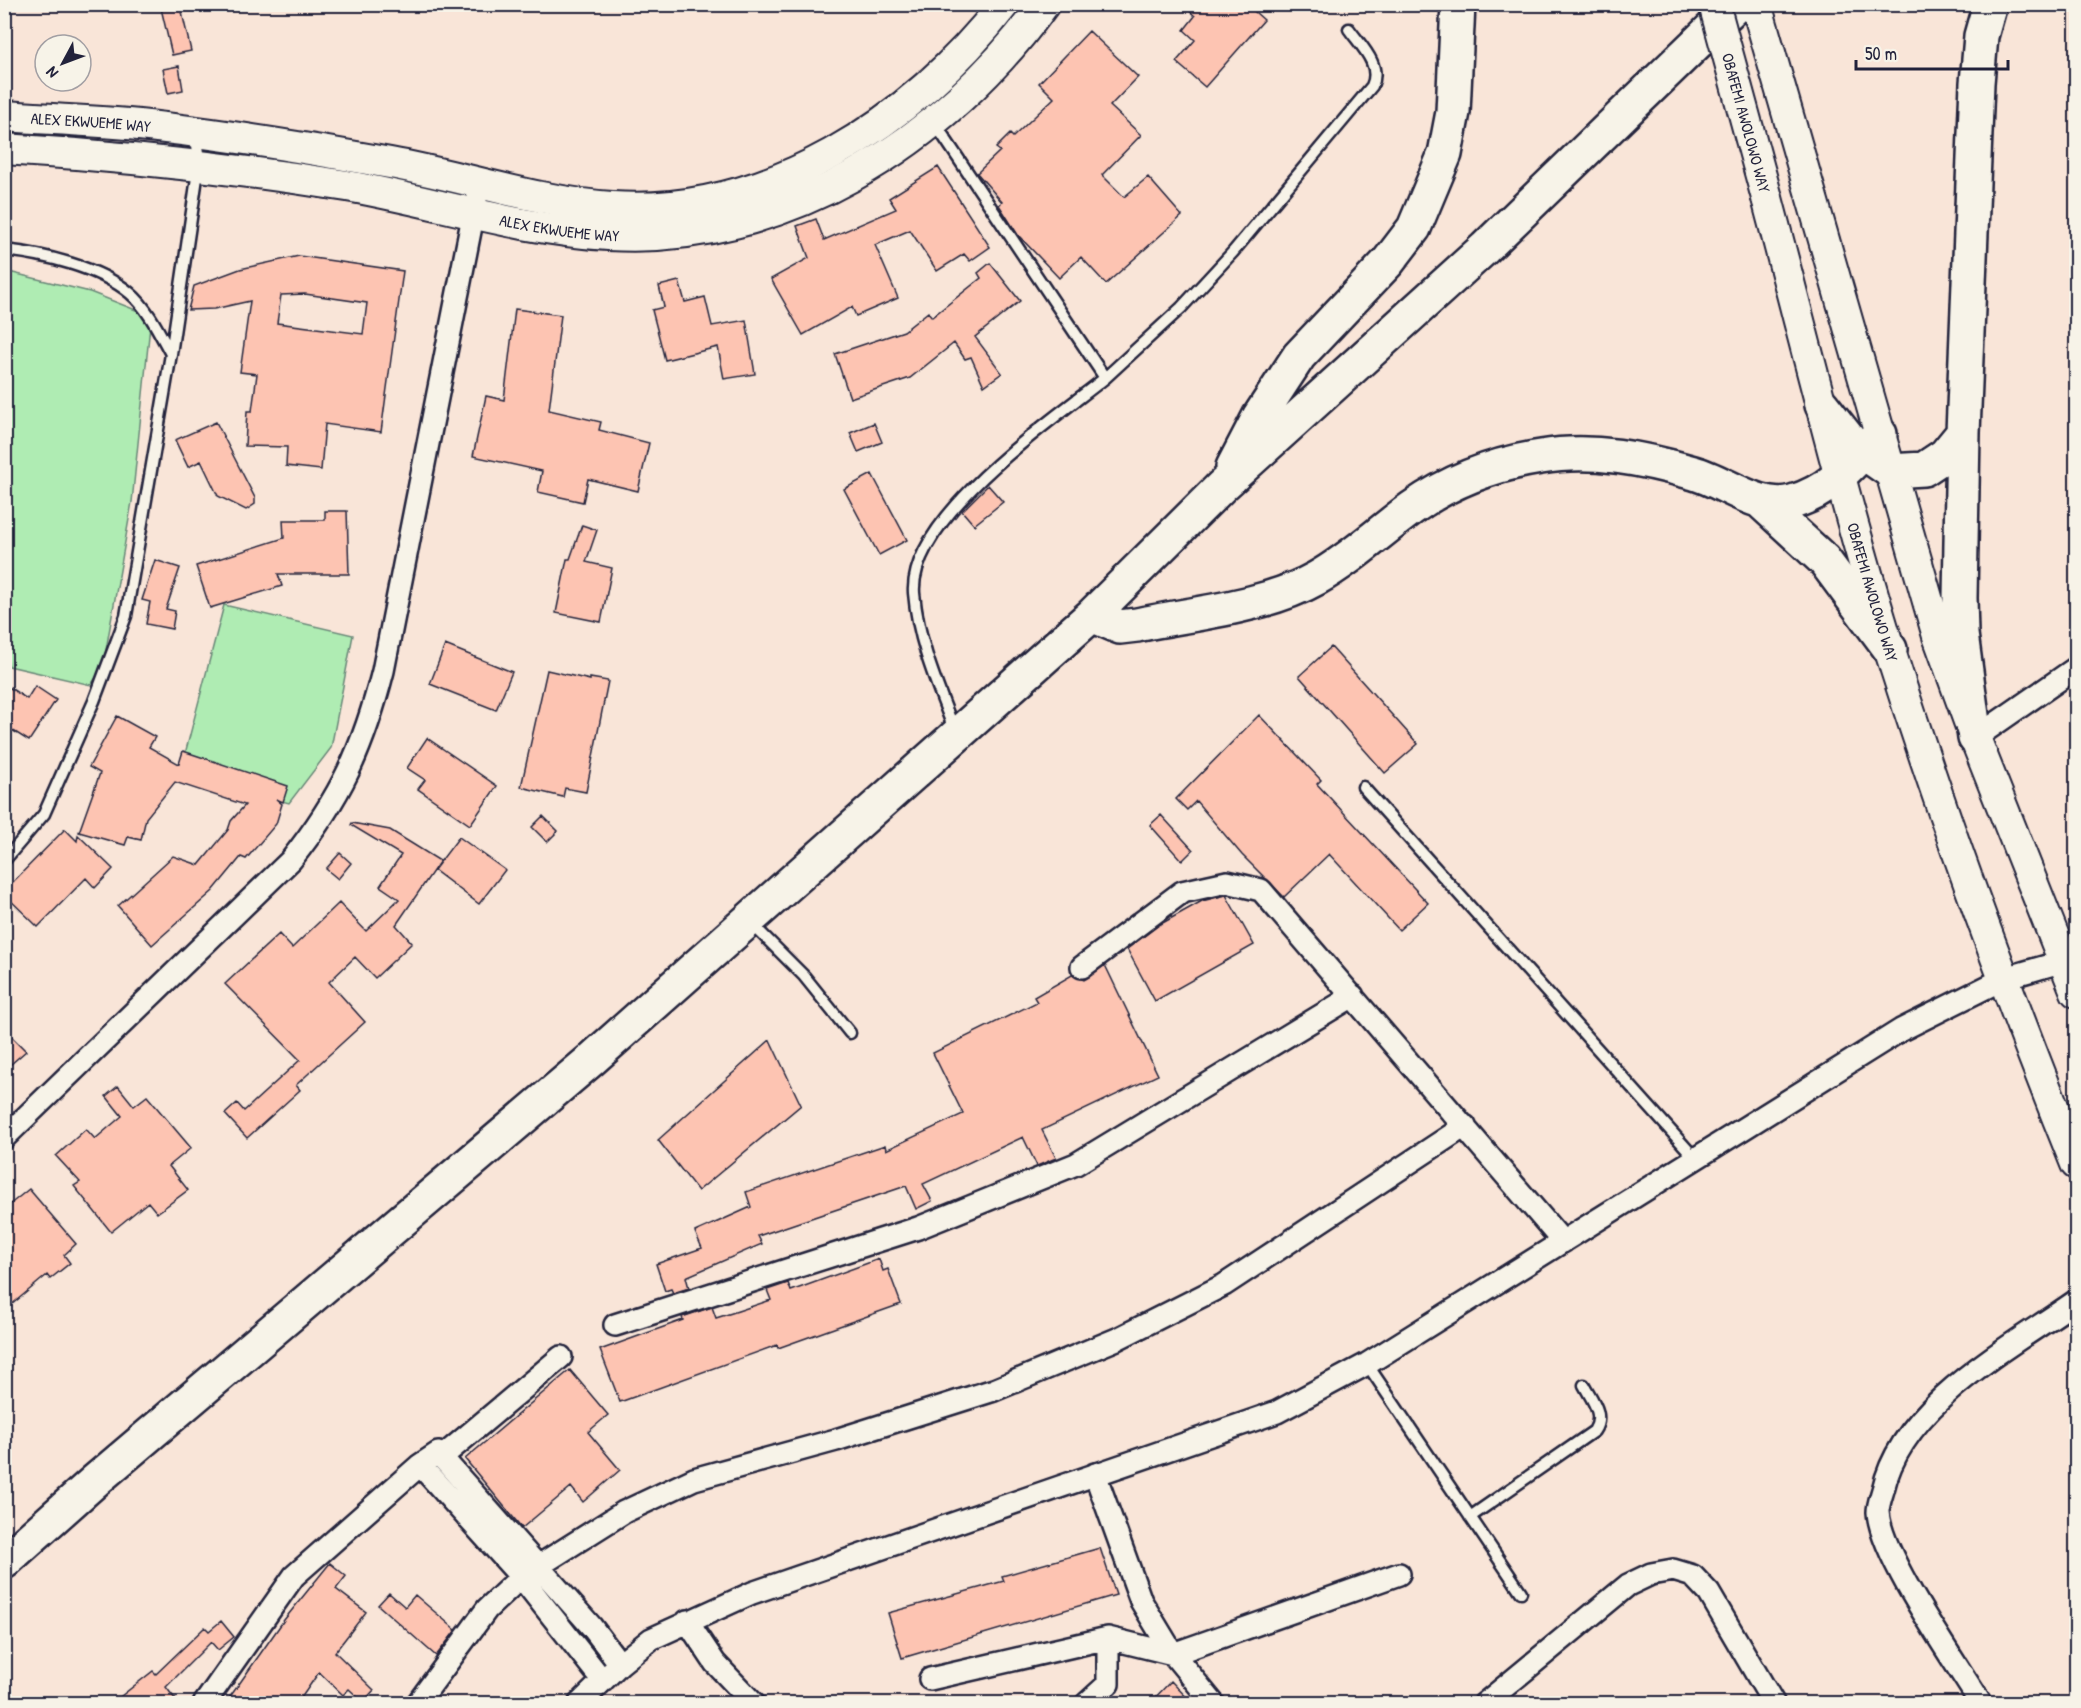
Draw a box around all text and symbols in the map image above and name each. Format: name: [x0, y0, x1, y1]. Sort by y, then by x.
north arrow: [33, 33, 93, 93]
scale bar: [1856, 33, 2008, 71]
text: 50 m: [1865, 41, 1897, 66]
street label: OBAFEMI AWOLOWO WAY: [1717, 51, 1776, 195]
text: N: [40, 62, 63, 83]
street label: ALEX EKWUEME WAY: [30, 107, 152, 137]
street label: ALEX EKWUEME WAY: [498, 209, 620, 247]
street label: OBAFEMI AWOLOWO WAY: [1842, 520, 1904, 664]

